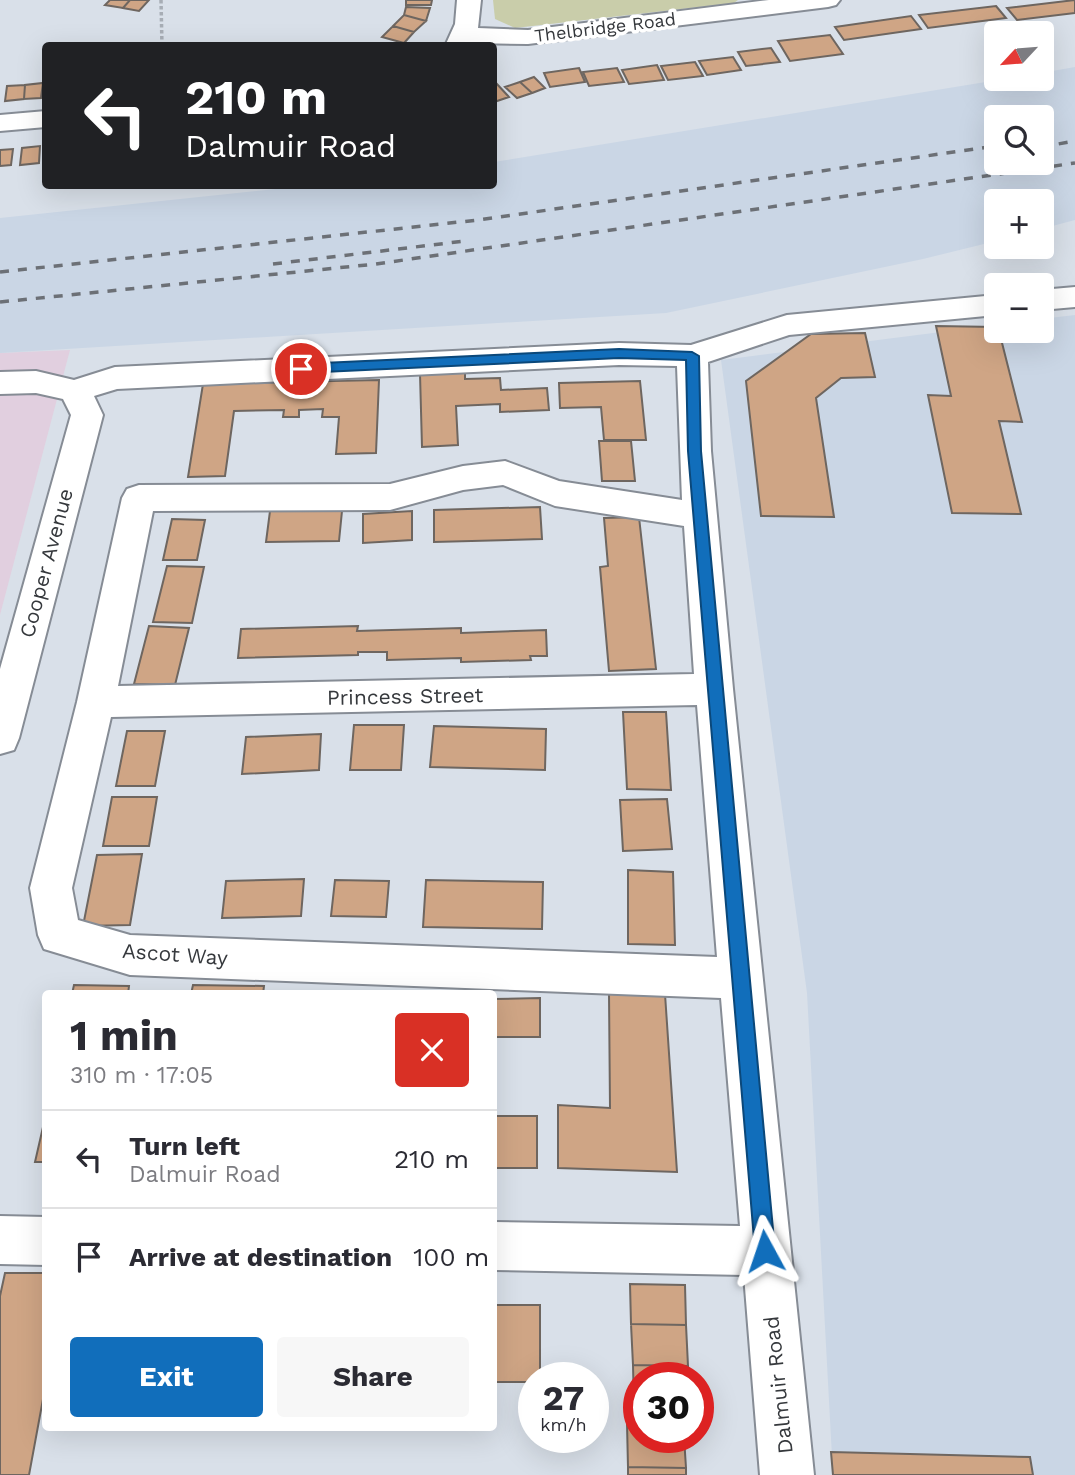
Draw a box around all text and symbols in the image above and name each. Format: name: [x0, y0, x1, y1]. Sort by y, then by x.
street label: Thelbridge Road: [533, 8, 677, 46]
north arrow: [984, 21, 1054, 91]
map controls: [984, 21, 1054, 343]
text: 210 m: [185, 68, 327, 126]
icon: left: [70, 70, 161, 161]
button: search: [984, 105, 1054, 175]
text: Dalmuir Road: [185, 127, 396, 165]
button: +: [984, 189, 1054, 259]
button: −: [984, 273, 1054, 343]
pin: [271, 339, 331, 399]
icon: arrive: [282, 350, 320, 388]
street label: Cooper Avenue: [14, 486, 78, 640]
street label: Princess Street: [327, 682, 484, 710]
street label: Ascot Way: [121, 938, 229, 970]
text: 1 min: [70, 1011, 178, 1060]
button: close: [395, 1013, 469, 1087]
text: 310 m · 17:05: [70, 1062, 213, 1089]
text: Turn left: [129, 1131, 240, 1161]
icon: left: [70, 1140, 108, 1178]
text: 210 m: [394, 1144, 469, 1174]
text: Dalmuir Road: [129, 1161, 281, 1188]
position arrow: [728, 1214, 802, 1288]
icon: arrive: [70, 1238, 108, 1276]
text: Arrive at destination: [129, 1242, 392, 1272]
text: 100 m: [413, 1242, 489, 1272]
street label: Dalmuir Road: [758, 1315, 798, 1455]
button: Exit: [70, 1337, 263, 1417]
button: Share: [277, 1337, 469, 1417]
speed limit sign: 30: [623, 1362, 714, 1453]
text: 27: [543, 1377, 584, 1419]
text: km/h: [540, 1414, 587, 1435]

